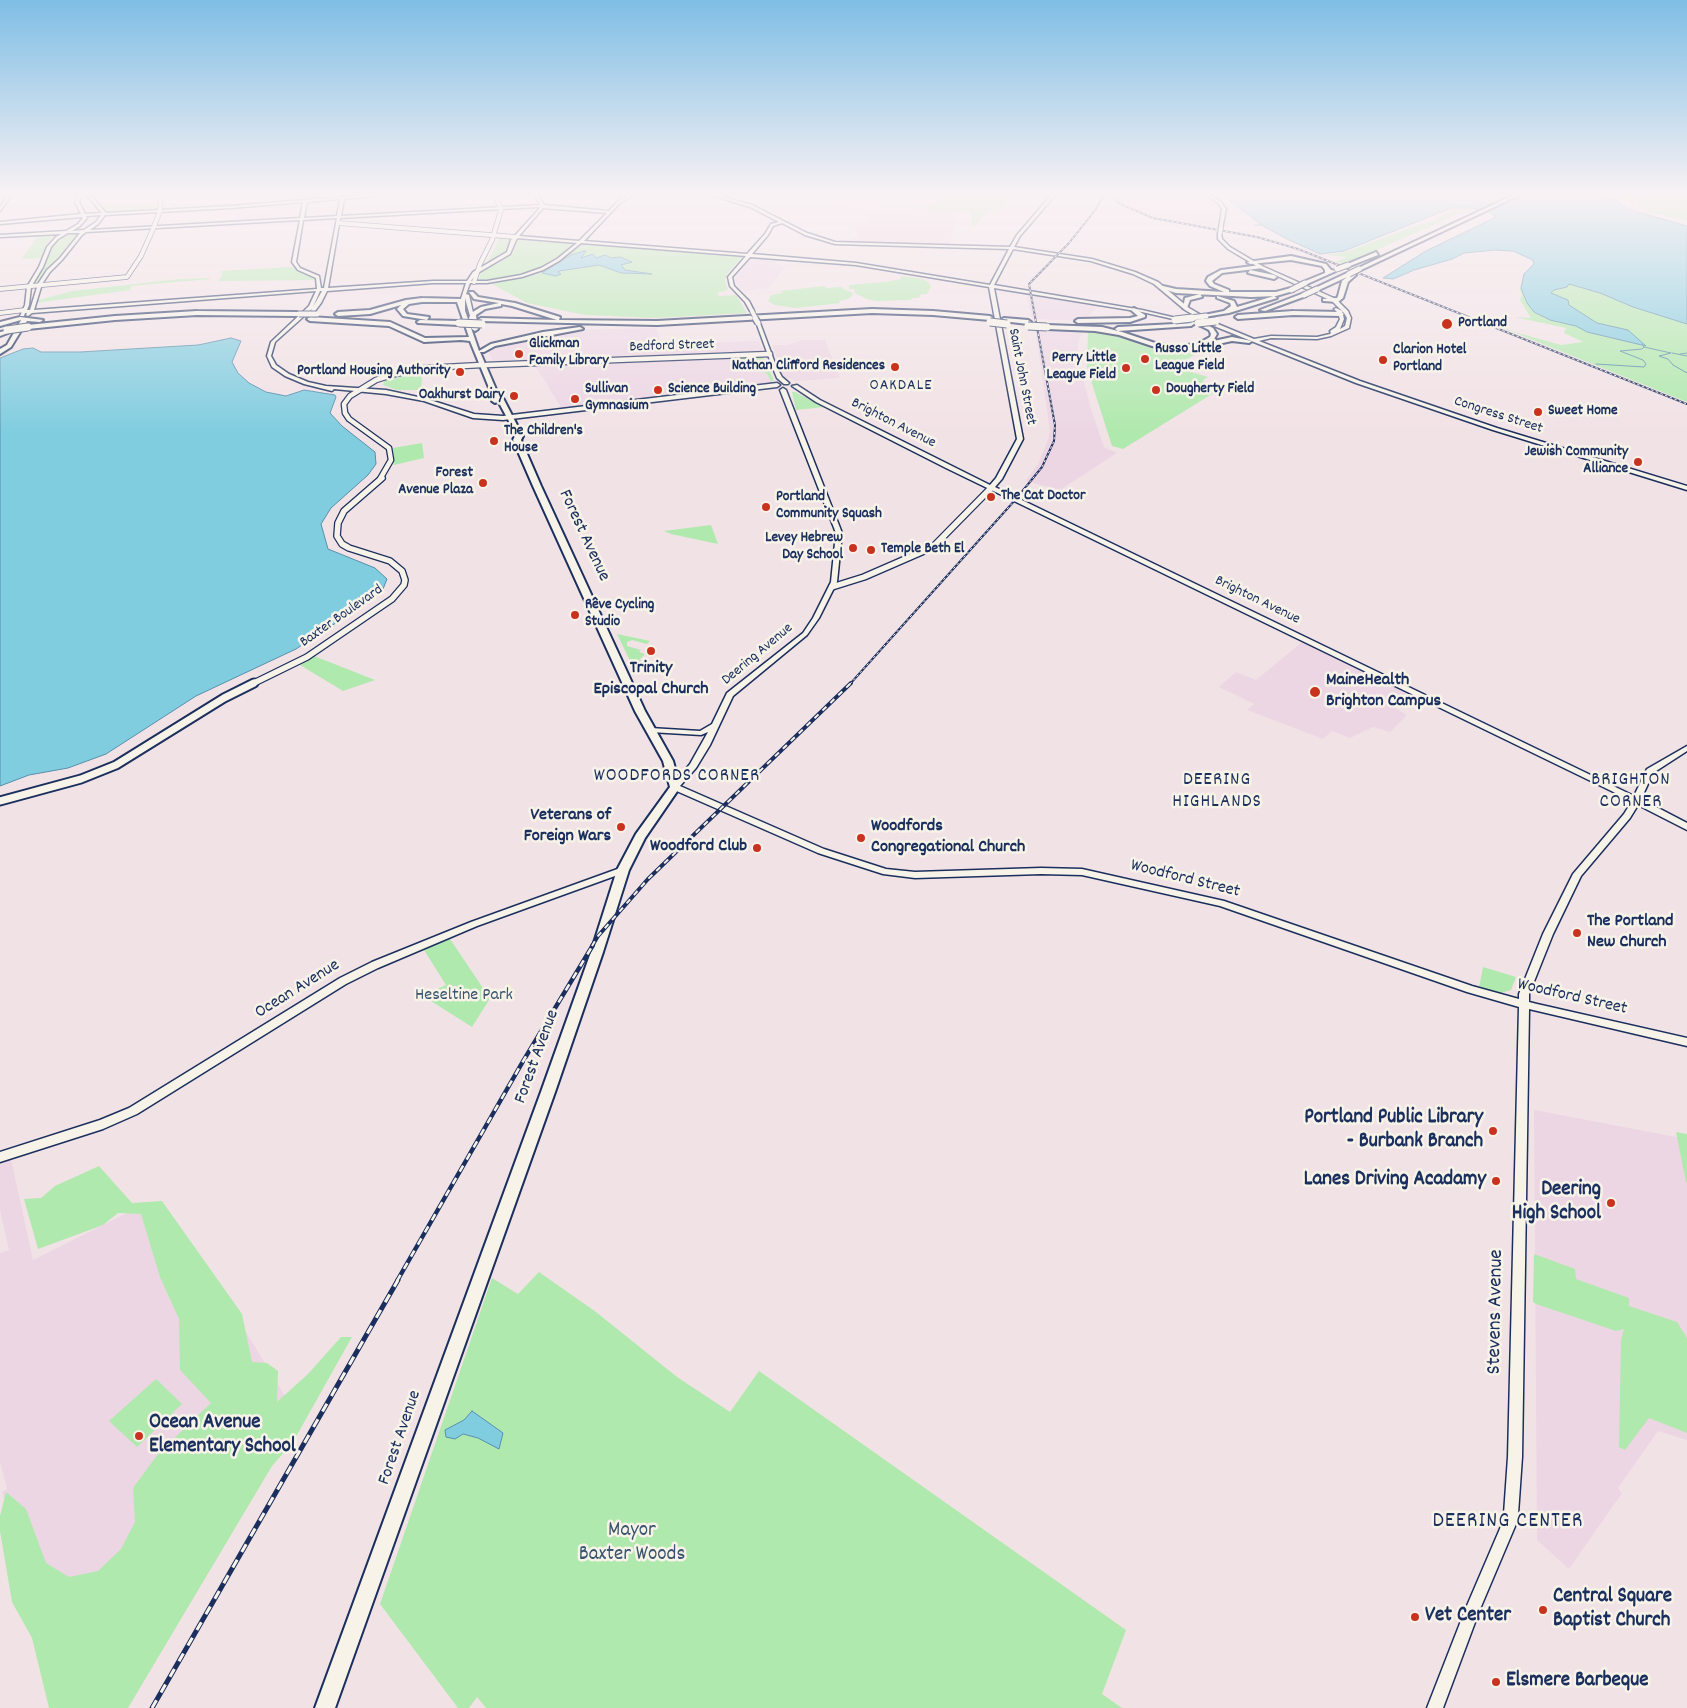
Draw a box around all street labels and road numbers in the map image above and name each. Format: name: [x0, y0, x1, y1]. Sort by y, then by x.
street label: Saint John Street: [1003, 327, 1039, 427]
street label: Bedford Street: [629, 337, 715, 357]
street label: Congress Street: [1451, 393, 1545, 439]
street label: Brighton Avenue: [848, 395, 938, 453]
street label: Forest Avenue: [552, 487, 614, 585]
street label: Brighton Avenue: [1211, 573, 1303, 629]
street label: Baxter Boulevard: [297, 582, 387, 652]
street label: Deering Avenue: [719, 620, 797, 690]
street label: Woodford Street: [1128, 856, 1242, 904]
street label: Ocean Avenue: [252, 956, 344, 1024]
street label: Woodford Street: [1515, 975, 1629, 1021]
street label: Forest Avenue: [511, 1007, 565, 1107]
street label: Stevens Avenue: [1483, 1249, 1511, 1375]
street label: Forest Avenue: [375, 1388, 427, 1488]

